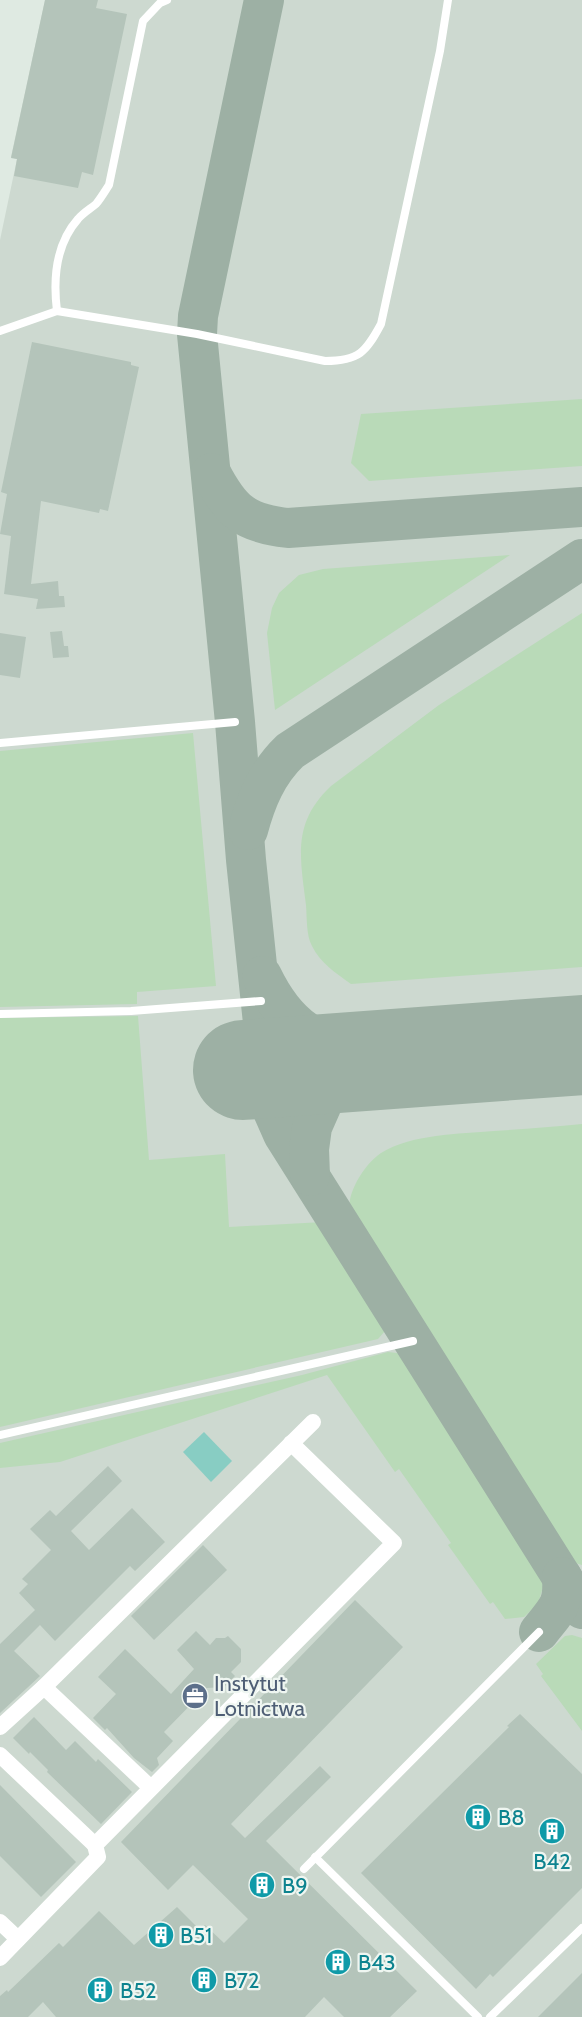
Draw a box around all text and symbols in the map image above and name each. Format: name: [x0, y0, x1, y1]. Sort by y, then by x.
place label: Instytut Lotnictwa: [214, 1670, 305, 1722]
office icon: Instytut Lotnictwa: [180, 1681, 210, 1711]
building icon: B8: [463, 1802, 493, 1832]
place label: B8: [498, 1804, 524, 1831]
building icon: B42: [537, 1816, 567, 1846]
place label: B42: [533, 1848, 571, 1875]
building icon: B9: [247, 1870, 277, 1900]
place label: B9: [282, 1872, 308, 1899]
building icon: B51: [146, 1920, 176, 1950]
place label: B51: [180, 1922, 212, 1949]
building icon: B43: [323, 1947, 353, 1977]
place label: B43: [358, 1949, 396, 1976]
building icon: B72: [189, 1965, 219, 1995]
place label: B72: [224, 1967, 259, 1994]
building icon: B52: [85, 1975, 115, 2005]
place label: B52: [120, 1977, 157, 2004]

